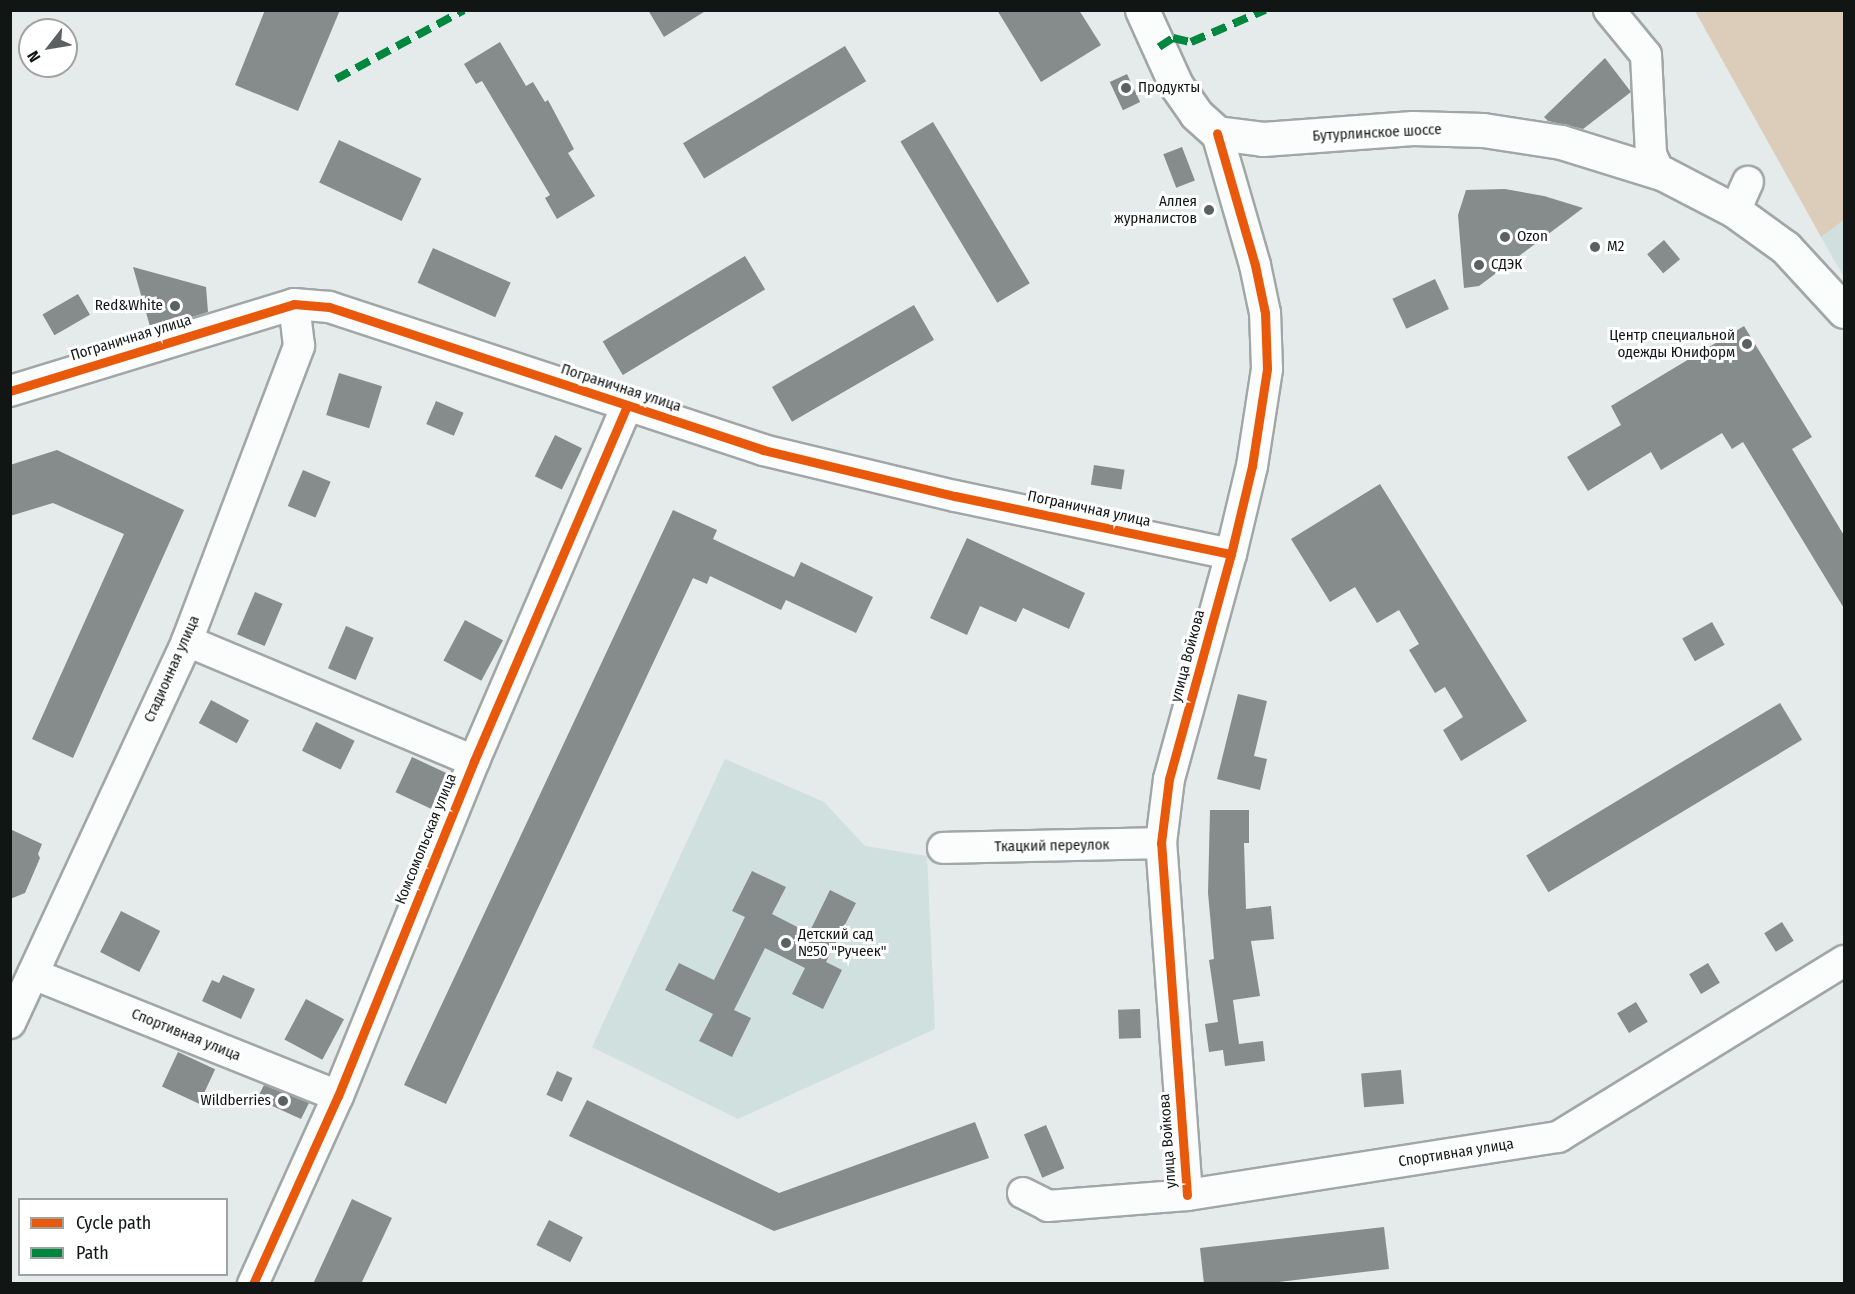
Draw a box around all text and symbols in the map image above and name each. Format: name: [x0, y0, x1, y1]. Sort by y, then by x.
north arrow: [18, 18, 78, 78]
text: N: [23, 47, 44, 66]
place label: Продукты: [1138, 79, 1200, 97]
marker: Продукты: [1119, 81, 1133, 95]
street label: Бутурлинское шоссе: [1312, 121, 1442, 145]
place label: Аллея журналистов: [1114, 192, 1197, 227]
marker: Аллея журналистов: [1202, 203, 1216, 217]
place label: Ozon: [1517, 228, 1548, 246]
marker: Ozon: [1498, 230, 1512, 244]
place label: М2: [1607, 238, 1624, 256]
marker: М2: [1588, 240, 1602, 254]
place label: СДЭК: [1491, 256, 1522, 274]
marker: СДЭК: [1472, 258, 1486, 272]
place label: Red&White: [95, 297, 163, 315]
marker: Red&White: [168, 299, 182, 313]
street label: Пограничная улица: [68, 311, 194, 365]
place label: Центр специальной одежды Юниформ: [1609, 326, 1735, 361]
marker: Центр специальной одежды Юниформ: [1740, 337, 1754, 351]
street label: Пограничная улица: [559, 360, 683, 416]
street label: Пограничная улица: [1026, 487, 1152, 531]
street label: улица Войкова: [1167, 608, 1209, 704]
street label: Стадионная улица: [140, 613, 204, 725]
street label: Комсомольская улица: [392, 771, 460, 907]
street label: Ткацкий переулок: [994, 836, 1110, 856]
place label: Детский сад №50 "Ручеек": [798, 925, 886, 960]
marker: Детский сад №50 "Ручеек": [779, 936, 793, 950]
street label: Спортивная улица: [129, 1005, 243, 1065]
place label: Wildberries: [201, 1092, 271, 1110]
street label: улица Войкова: [1156, 1093, 1180, 1189]
marker: Wildberries: [276, 1094, 290, 1108]
street label: Спортивная улица: [1397, 1135, 1515, 1171]
legend: [18, 1198, 228, 1276]
text: Cycle path: [76, 1212, 151, 1234]
text: Path: [76, 1242, 109, 1264]

